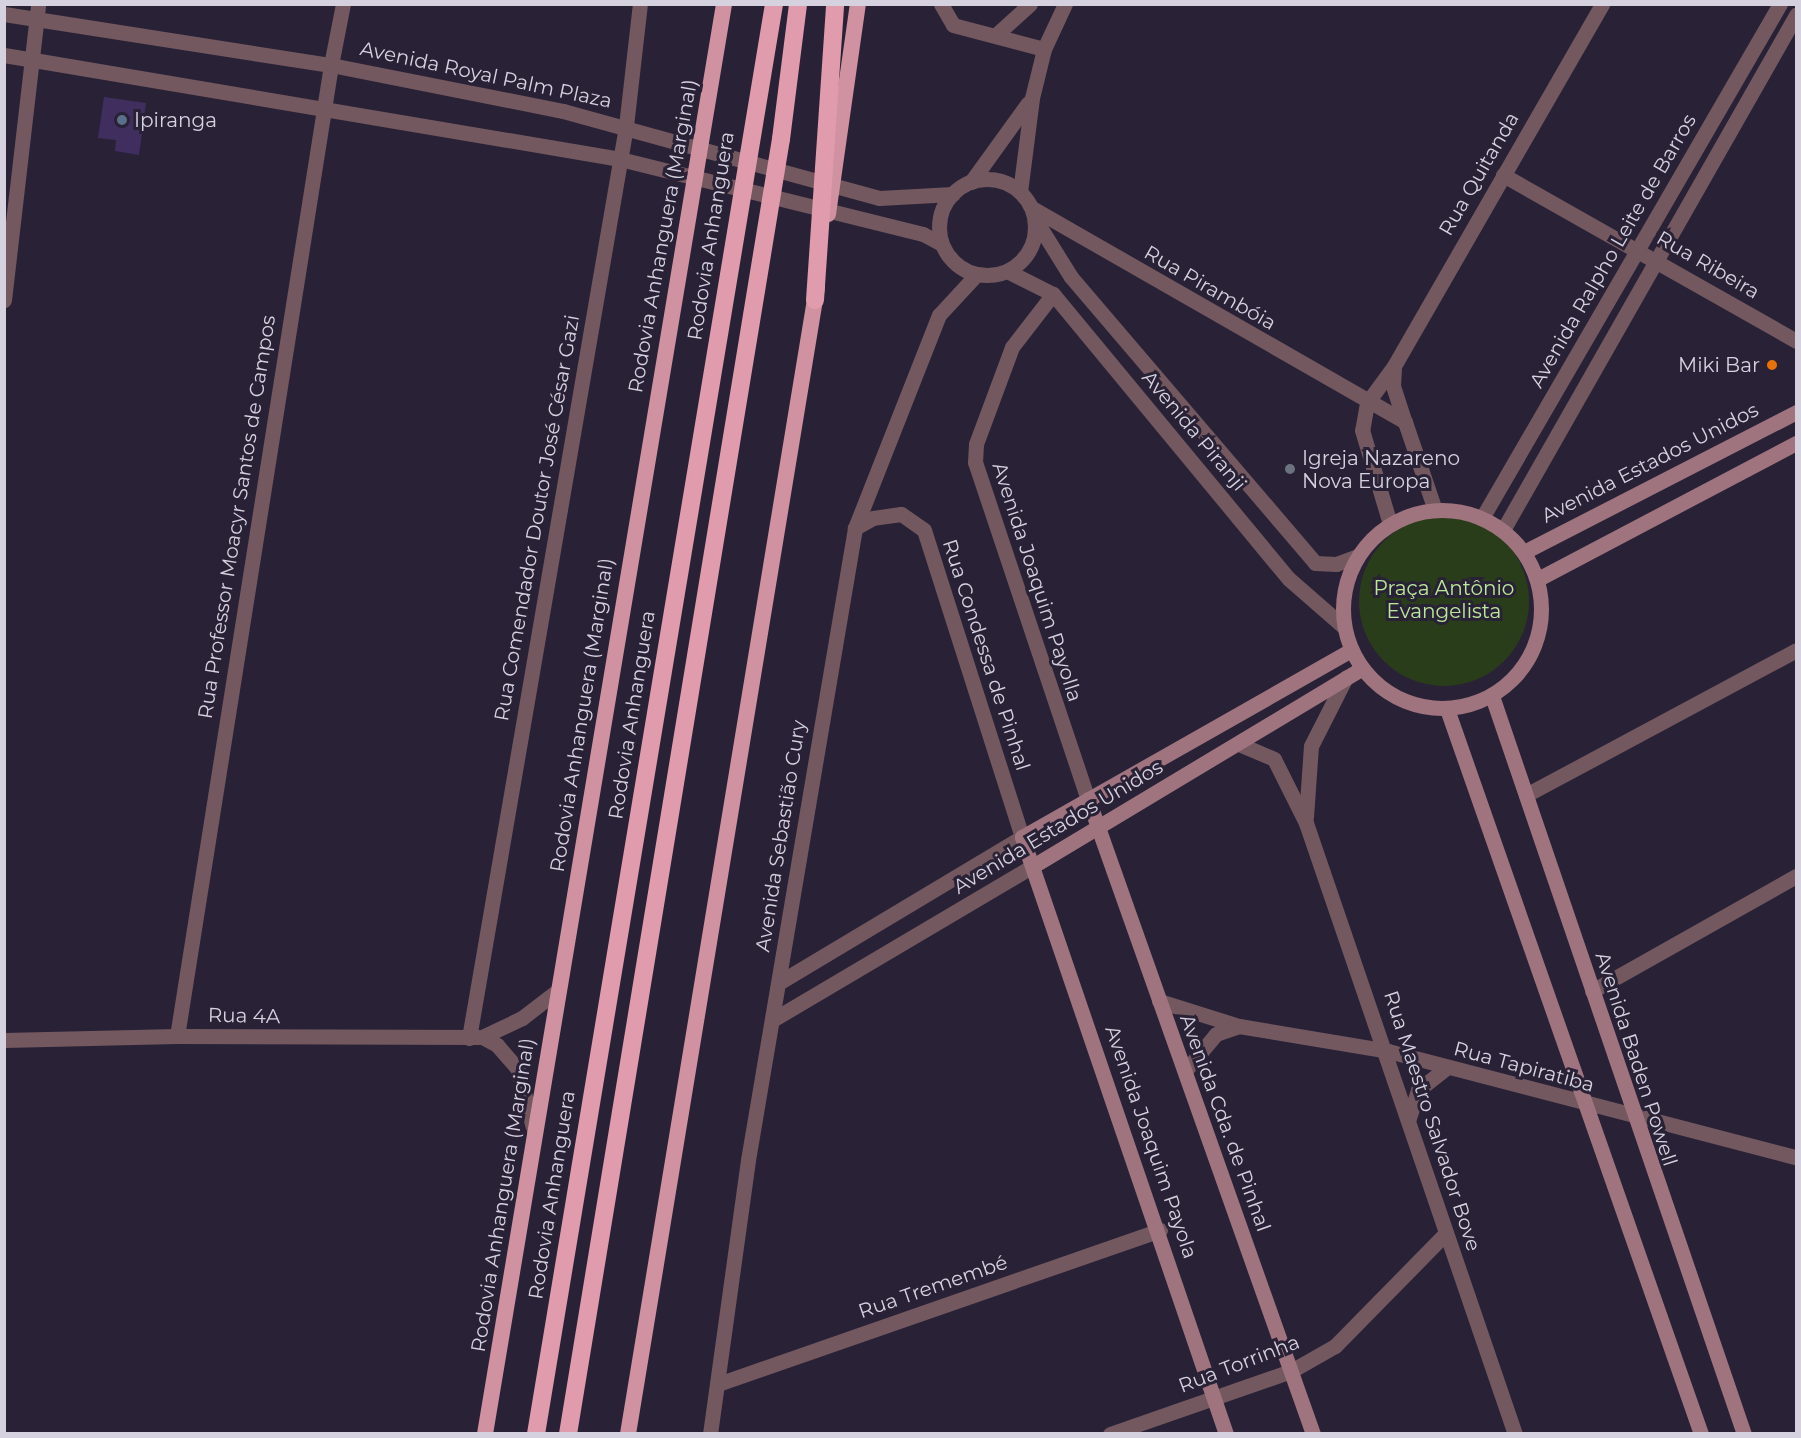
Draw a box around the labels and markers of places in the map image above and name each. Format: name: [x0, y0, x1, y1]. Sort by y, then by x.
place label: Ipiranga: [134, 108, 217, 132]
marker: Ipiranga: [115, 113, 129, 127]
place label: Miki Bar: [1678, 353, 1760, 377]
marker: Miki Bar: [1765, 358, 1779, 372]
place label: Igreja Nazareno Nova Europa: [1302, 446, 1460, 493]
marker: Igreja Nazareno Nova Europa: [1283, 462, 1297, 476]

